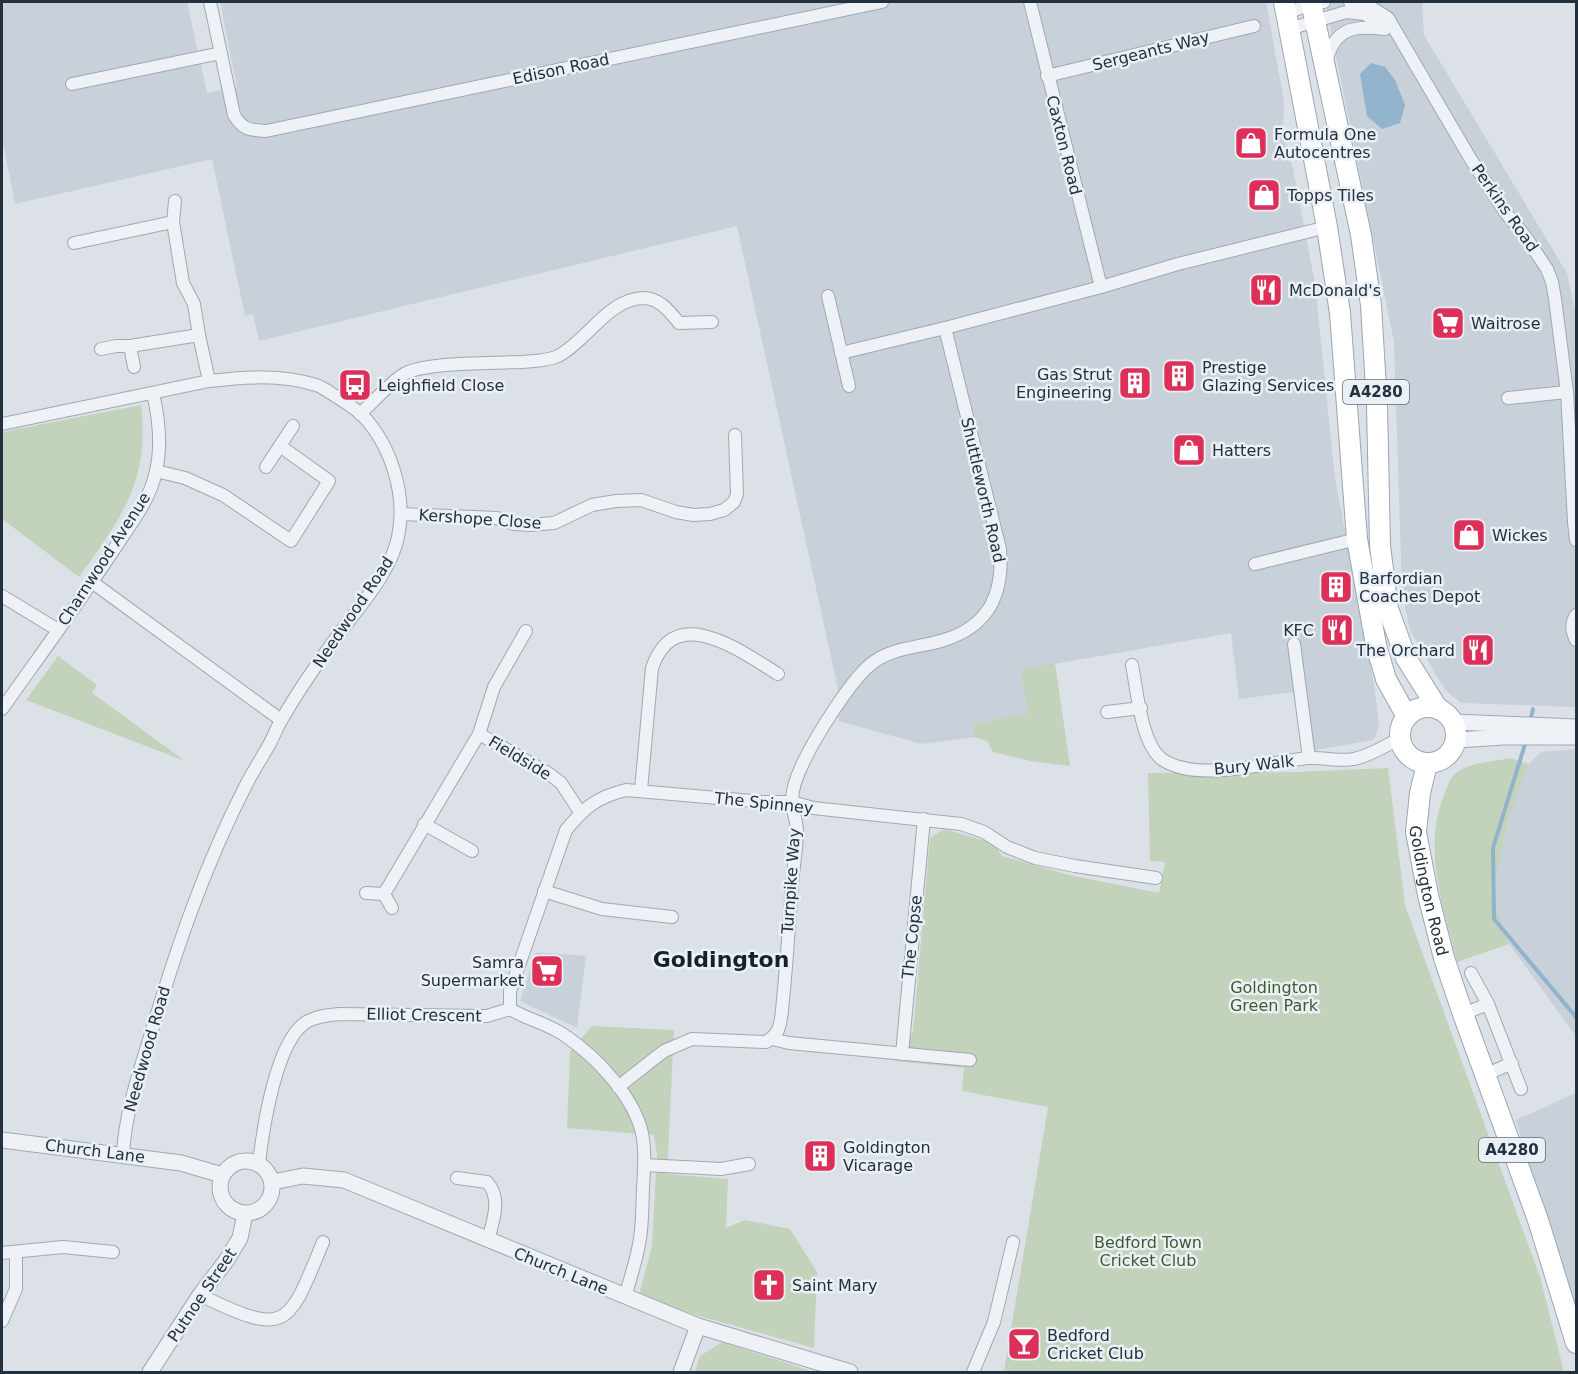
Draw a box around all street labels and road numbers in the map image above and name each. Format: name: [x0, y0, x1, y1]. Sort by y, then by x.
street label: Sergeants Way: [1090, 27, 1212, 75]
street label: Edison Road: [511, 49, 611, 89]
street label: Caxton Road: [1042, 93, 1086, 197]
street label: Perkins Road: [1468, 160, 1542, 256]
road number: A4280: [1343, 380, 1409, 404]
street label: Shuttleworth Road: [957, 416, 1009, 564]
street label: Charnwood Avenue: [54, 489, 154, 629]
street label: Kershope Close: [418, 505, 542, 533]
street label: Needwood Road: [309, 553, 397, 671]
street label: Fieldside: [485, 732, 555, 784]
street label: Bury Walk: [1213, 751, 1296, 779]
street label: The Spinney: [713, 788, 814, 818]
street label: Goldington Road: [1406, 825, 1453, 958]
street label: Turnpike Way: [778, 827, 804, 936]
street label: The Copse: [898, 894, 926, 981]
street label: Needwood Road: [120, 984, 174, 1114]
street label: Elliot Crescent: [366, 1004, 482, 1026]
street label: Church Lane: [44, 1135, 146, 1167]
road number: A4280: [1479, 1138, 1545, 1162]
street label: Church Lane: [511, 1243, 611, 1299]
street label: Putnoe Street: [164, 1244, 240, 1346]

